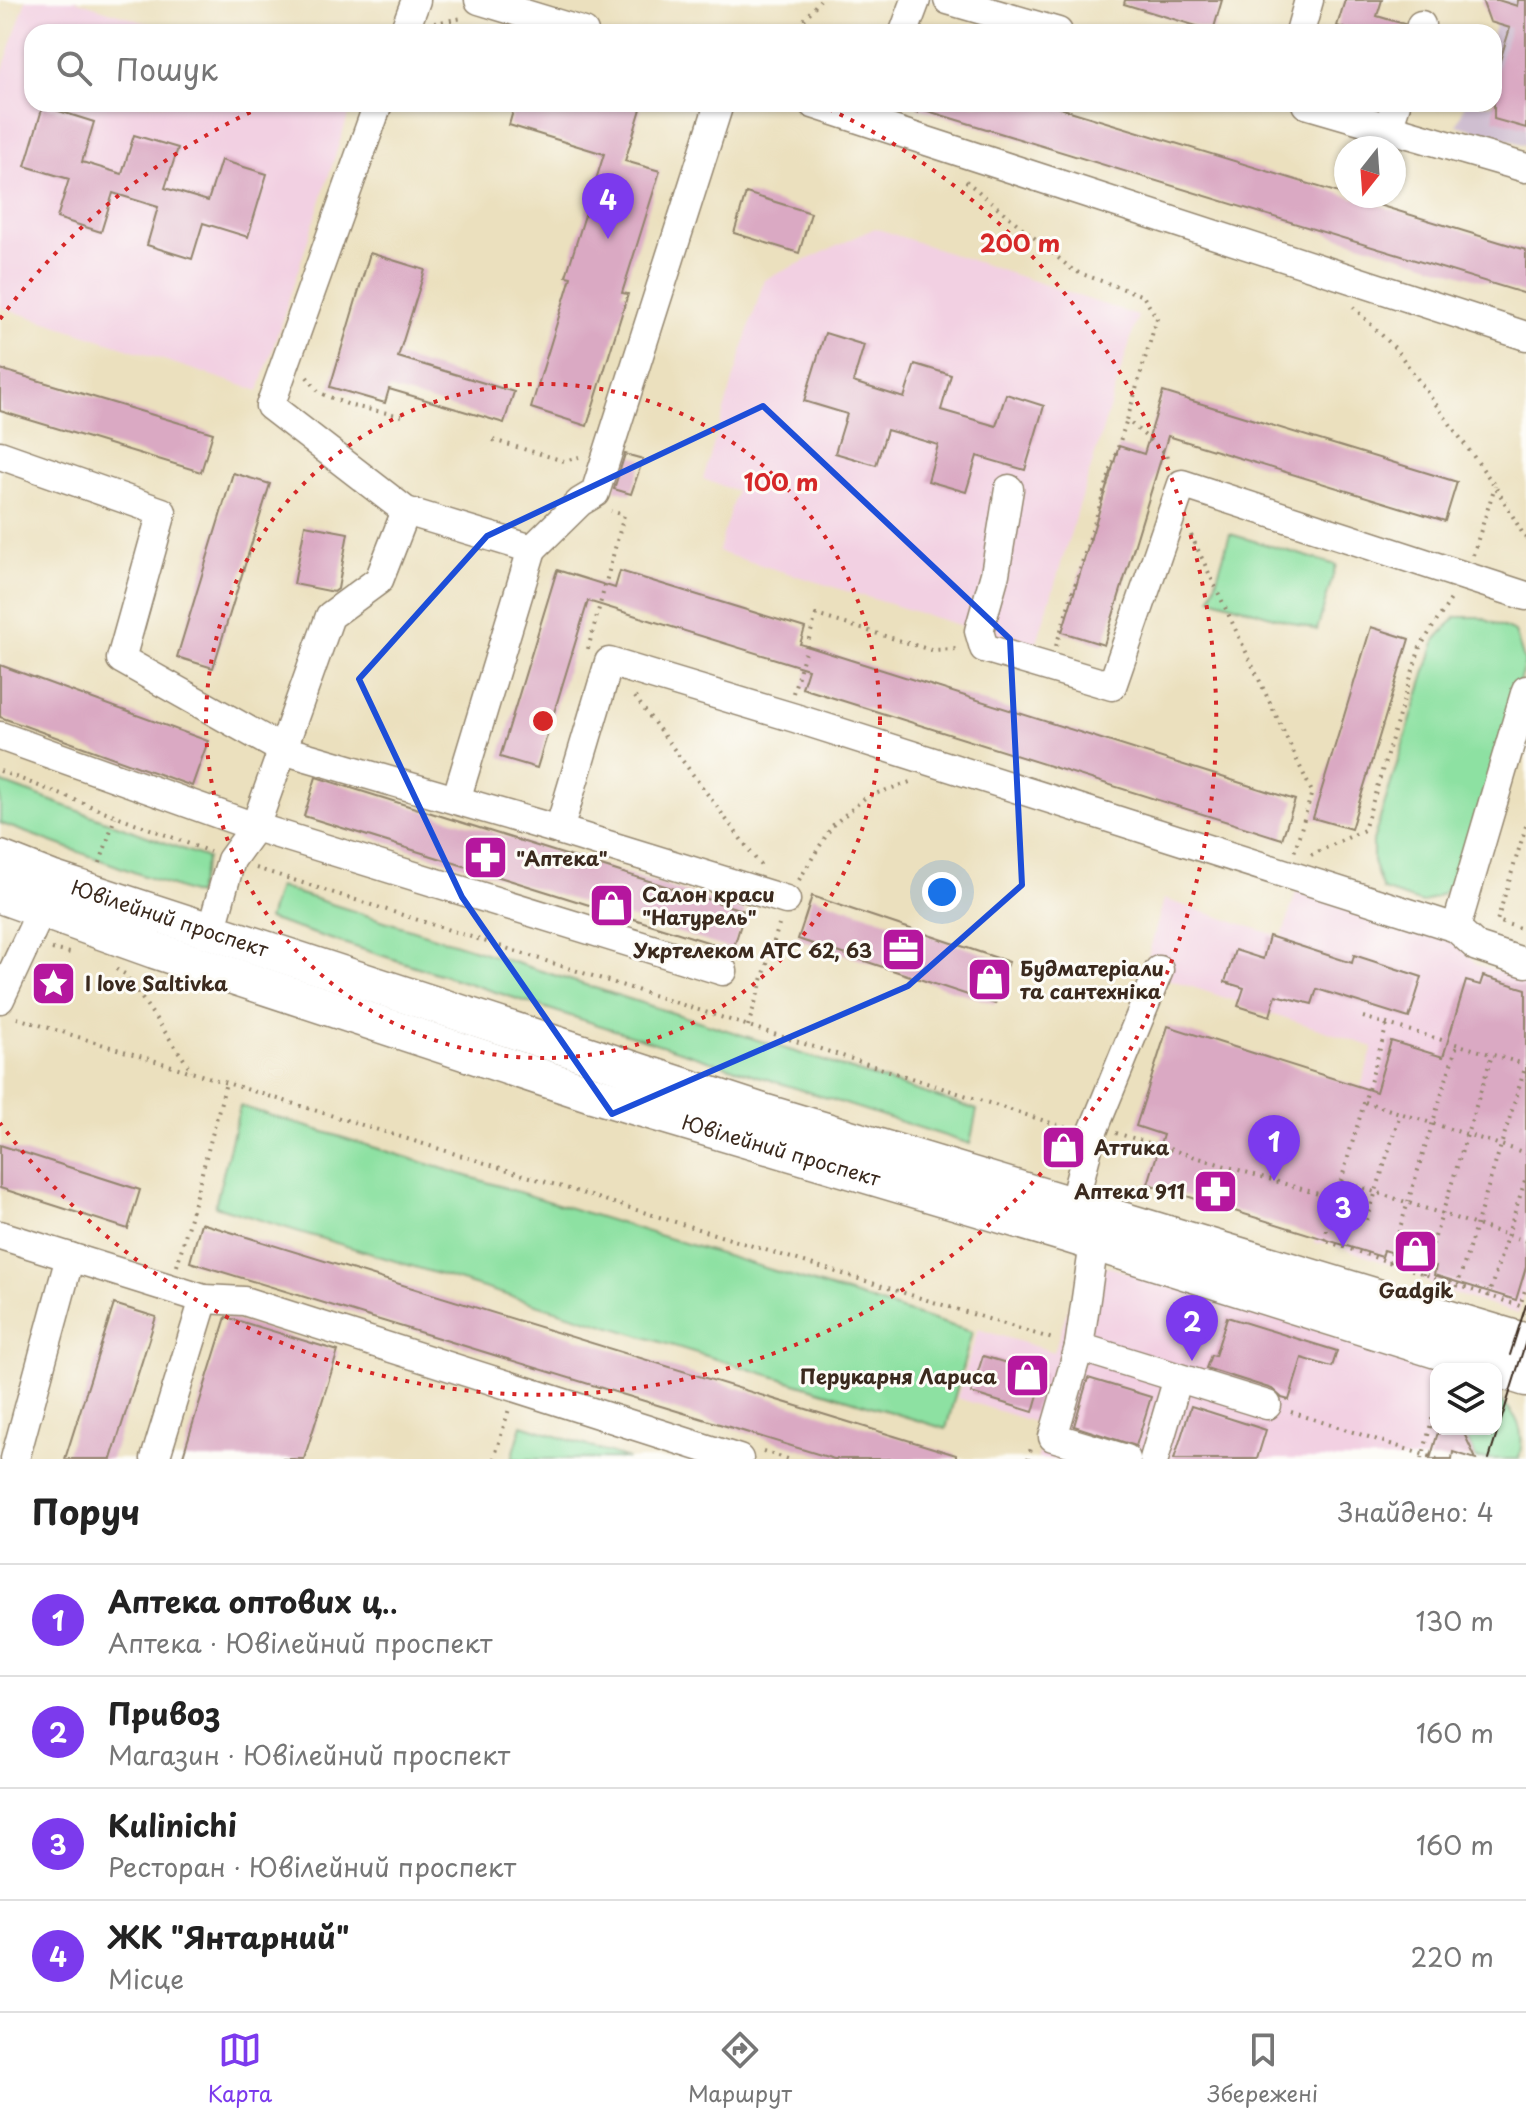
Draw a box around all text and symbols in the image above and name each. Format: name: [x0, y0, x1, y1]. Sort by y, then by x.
search box: [24, 24, 1502, 112]
icon: search: [52, 46, 96, 90]
text: Пошук: [116, 46, 218, 91]
north arrow: [1334, 136, 1406, 208]
pin: 4: [582, 173, 634, 239]
text: 200 m: [980, 224, 1060, 260]
text: 100 m: [744, 463, 818, 499]
centre of rings: [529, 707, 557, 735]
pharmacy icon: "Аптека": [461, 834, 509, 882]
place label: "Аптека": [516, 843, 608, 873]
street label: Ювілейний проспект: [68, 872, 273, 964]
your location: [922, 872, 962, 912]
place label: Салон краси "Натурель": [642, 879, 775, 932]
shop icon: Салон краси "Натурель": [587, 882, 635, 930]
office icon: Укртелеком АТС 62, 63: [879, 926, 927, 974]
place label: Укртелеком АТС 62, 63: [632, 935, 872, 965]
place label: Будматеріали та сантехніка: [1020, 953, 1164, 1006]
shop icon: Будматеріали та сантехніка: [965, 956, 1013, 1004]
place icon: I love Saltivka: [30, 959, 78, 1007]
place label: I love Saltivka: [85, 968, 228, 998]
street label: Ювілейний проспект: [679, 1106, 884, 1193]
pin: 1: [1248, 1115, 1300, 1181]
shop icon: Аттика: [1039, 1123, 1087, 1171]
place label: Аттика: [1094, 1132, 1170, 1162]
pharmacy icon: Аптека 911: [1192, 1167, 1240, 1215]
place label: Аптека 911: [1074, 1176, 1185, 1206]
pin: 3: [1317, 1181, 1369, 1247]
shop icon: Gadgik: [1392, 1227, 1440, 1275]
place label: Gadgik: [1379, 1275, 1454, 1305]
pin: 2: [1166, 1295, 1218, 1361]
shop icon: Перукарня Лариса: [1004, 1352, 1052, 1400]
place label: Перукарня Лариса: [800, 1361, 997, 1391]
map controls: [1430, 1363, 1502, 1435]
button: layers: [1430, 1363, 1502, 1435]
text: Поруч: [32, 1485, 140, 1537]
text: Знайдено: 4: [1338, 1492, 1494, 1531]
text: Аптека оптових ц‥: [108, 1578, 398, 1623]
text: 1: [52, 1601, 64, 1640]
text: 130 m: [1415, 1601, 1494, 1640]
text: Аптека · Ювілейний проспект: [108, 1623, 492, 1662]
text: Привоз: [108, 1690, 220, 1735]
text: 2: [49, 1713, 67, 1752]
text: 160 m: [1416, 1713, 1494, 1752]
text: Магазин · Ювілейний проспект: [108, 1735, 510, 1774]
text: Kulinichi: [108, 1802, 237, 1847]
text: 3: [49, 1825, 67, 1864]
text: 160 m: [1416, 1825, 1494, 1864]
text: Ресторан · Ювілейний проспект: [108, 1847, 516, 1886]
text: ЖК "Янтарний": [108, 1914, 349, 1959]
text: 4: [49, 1937, 67, 1976]
text: 220 m: [1410, 1937, 1494, 1976]
text: Місце: [108, 1959, 184, 1998]
tab: Карта: [208, 2028, 272, 2109]
tab: Маршрут: [688, 2028, 792, 2109]
tab: Збережені: [1208, 2028, 1318, 2109]

